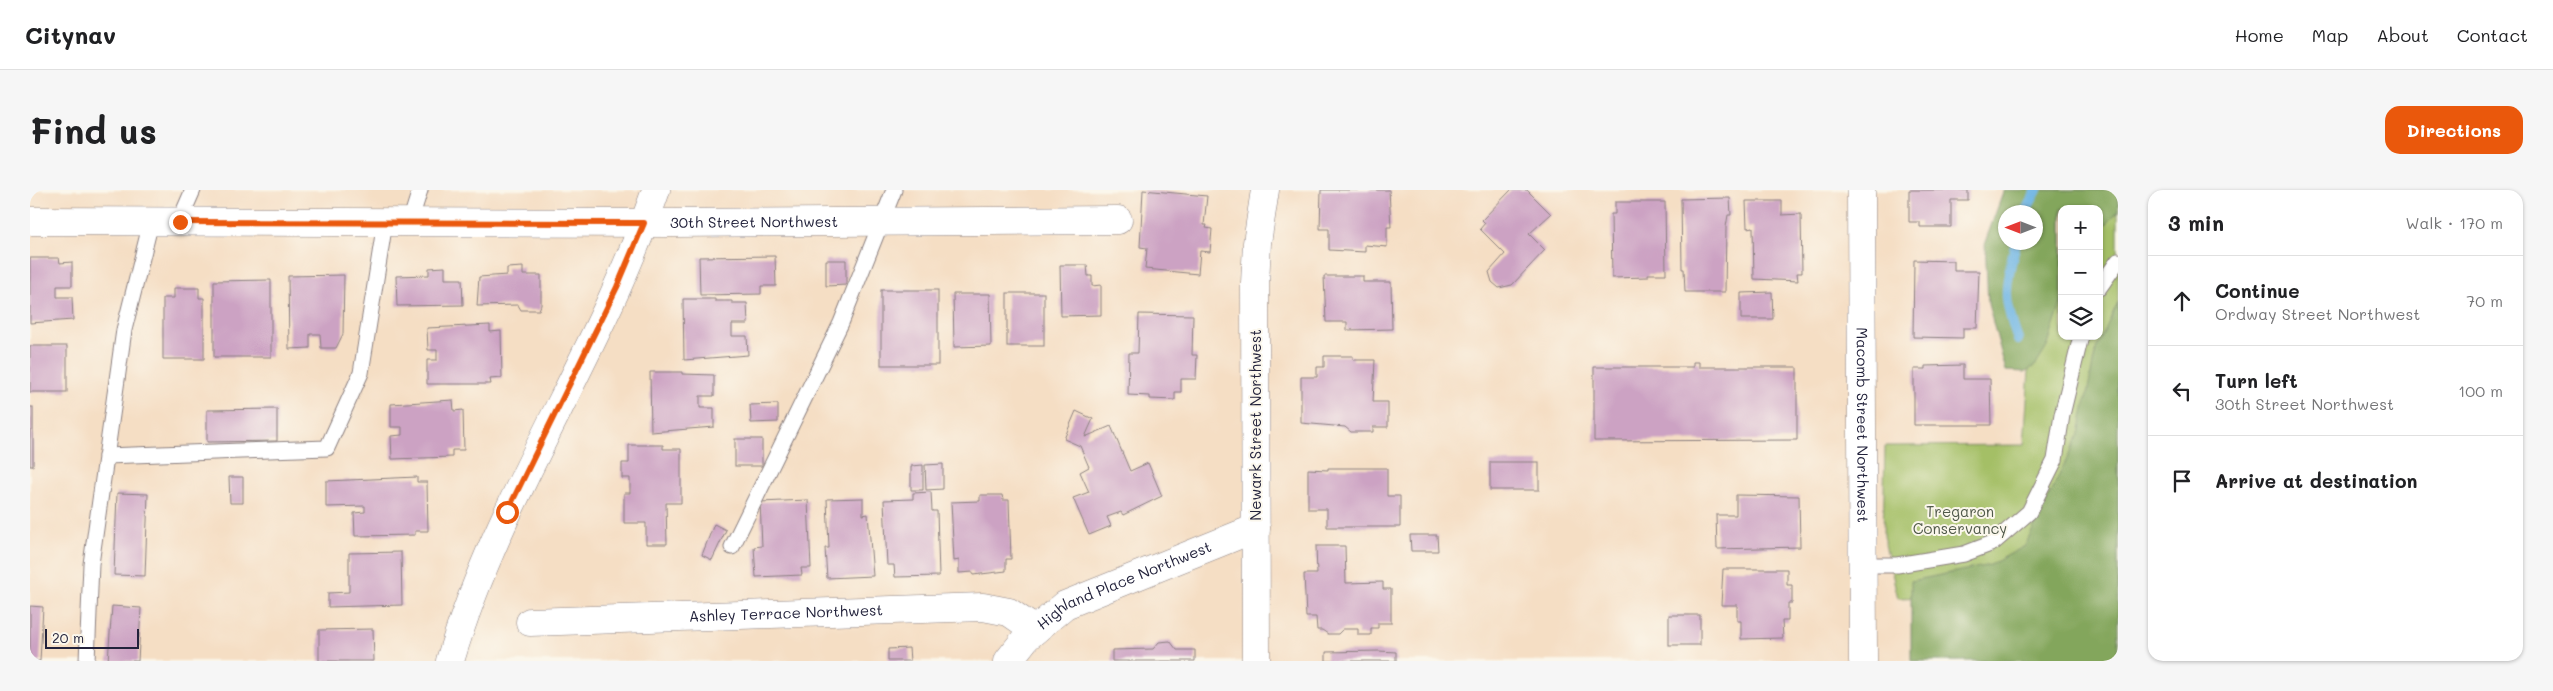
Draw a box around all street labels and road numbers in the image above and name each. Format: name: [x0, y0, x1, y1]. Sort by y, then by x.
street label: 30th Street Northwest: [670, 211, 838, 232]
street label: Macomb Street Northwest: [1853, 327, 1873, 523]
street label: Newark Street Northwest: [1245, 329, 1265, 521]
street label: Highland Place Northwest: [1032, 536, 1214, 634]
street label: Ashley Terrace Northwest: [688, 599, 883, 626]

